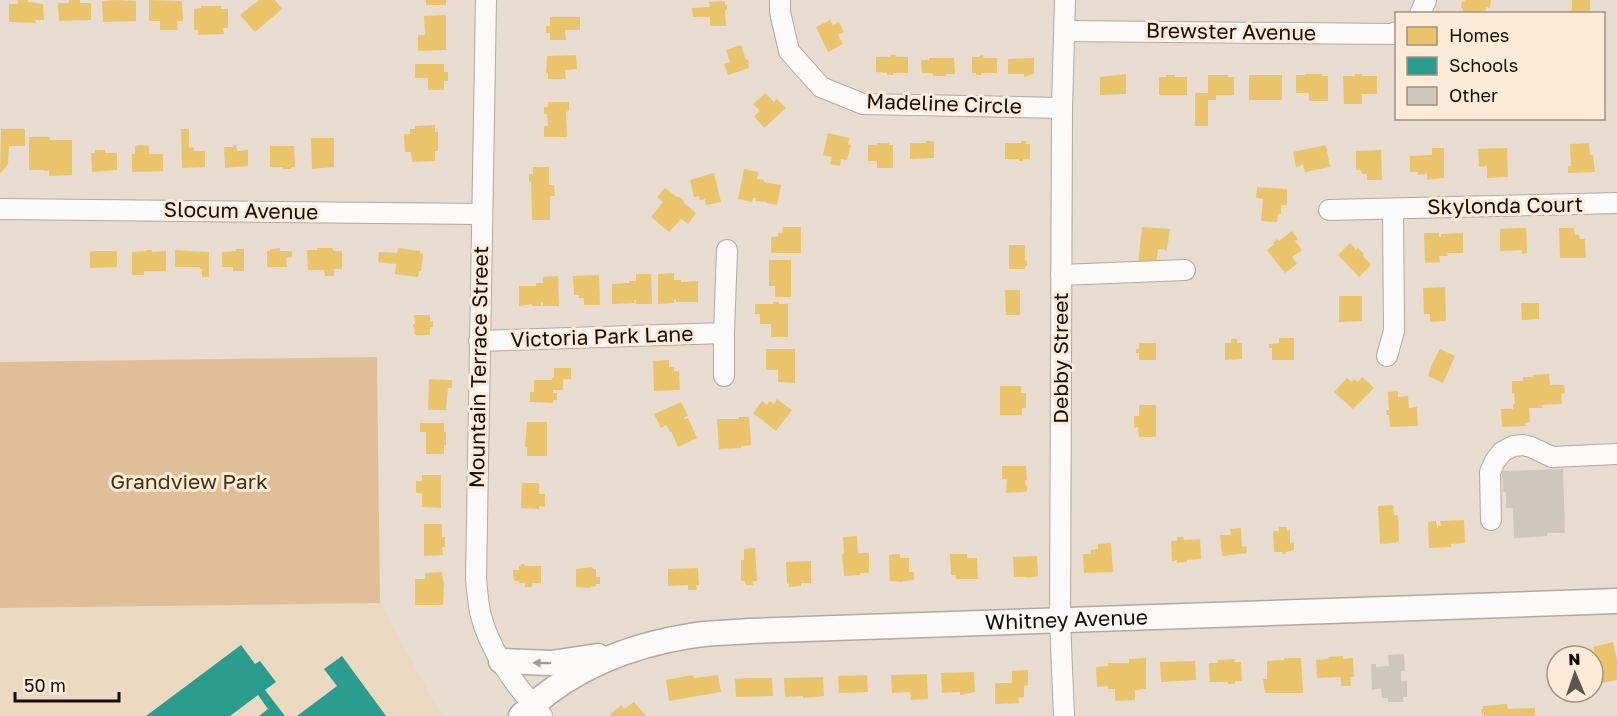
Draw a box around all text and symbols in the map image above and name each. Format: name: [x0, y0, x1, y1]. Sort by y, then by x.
legend: [1395, 12, 1605, 120]
street label: Brewster Avenue: [1146, 17, 1316, 45]
text: Homes: [1449, 24, 1509, 46]
text: Schools: [1449, 54, 1518, 76]
text: Other: [1449, 84, 1498, 106]
street label: Madeline Circle: [866, 87, 1022, 119]
street label: Skylonda Court: [1427, 191, 1583, 219]
street label: Slocum Avenue: [163, 196, 319, 224]
street label: Mountain Terrace Street: [463, 246, 493, 488]
street label: Debby Street: [1047, 292, 1073, 424]
street label: Victoria Park Lane: [510, 320, 694, 352]
park label: Grandview Park: [110, 468, 268, 494]
street label: Whitney Avenue: [985, 603, 1148, 635]
north arrow: [1545, 644, 1605, 704]
text: N: [1568, 649, 1581, 669]
one-way arrow: [533, 658, 552, 668]
scale bar: [15, 665, 118, 703]
text: 50 m: [24, 674, 66, 696]

